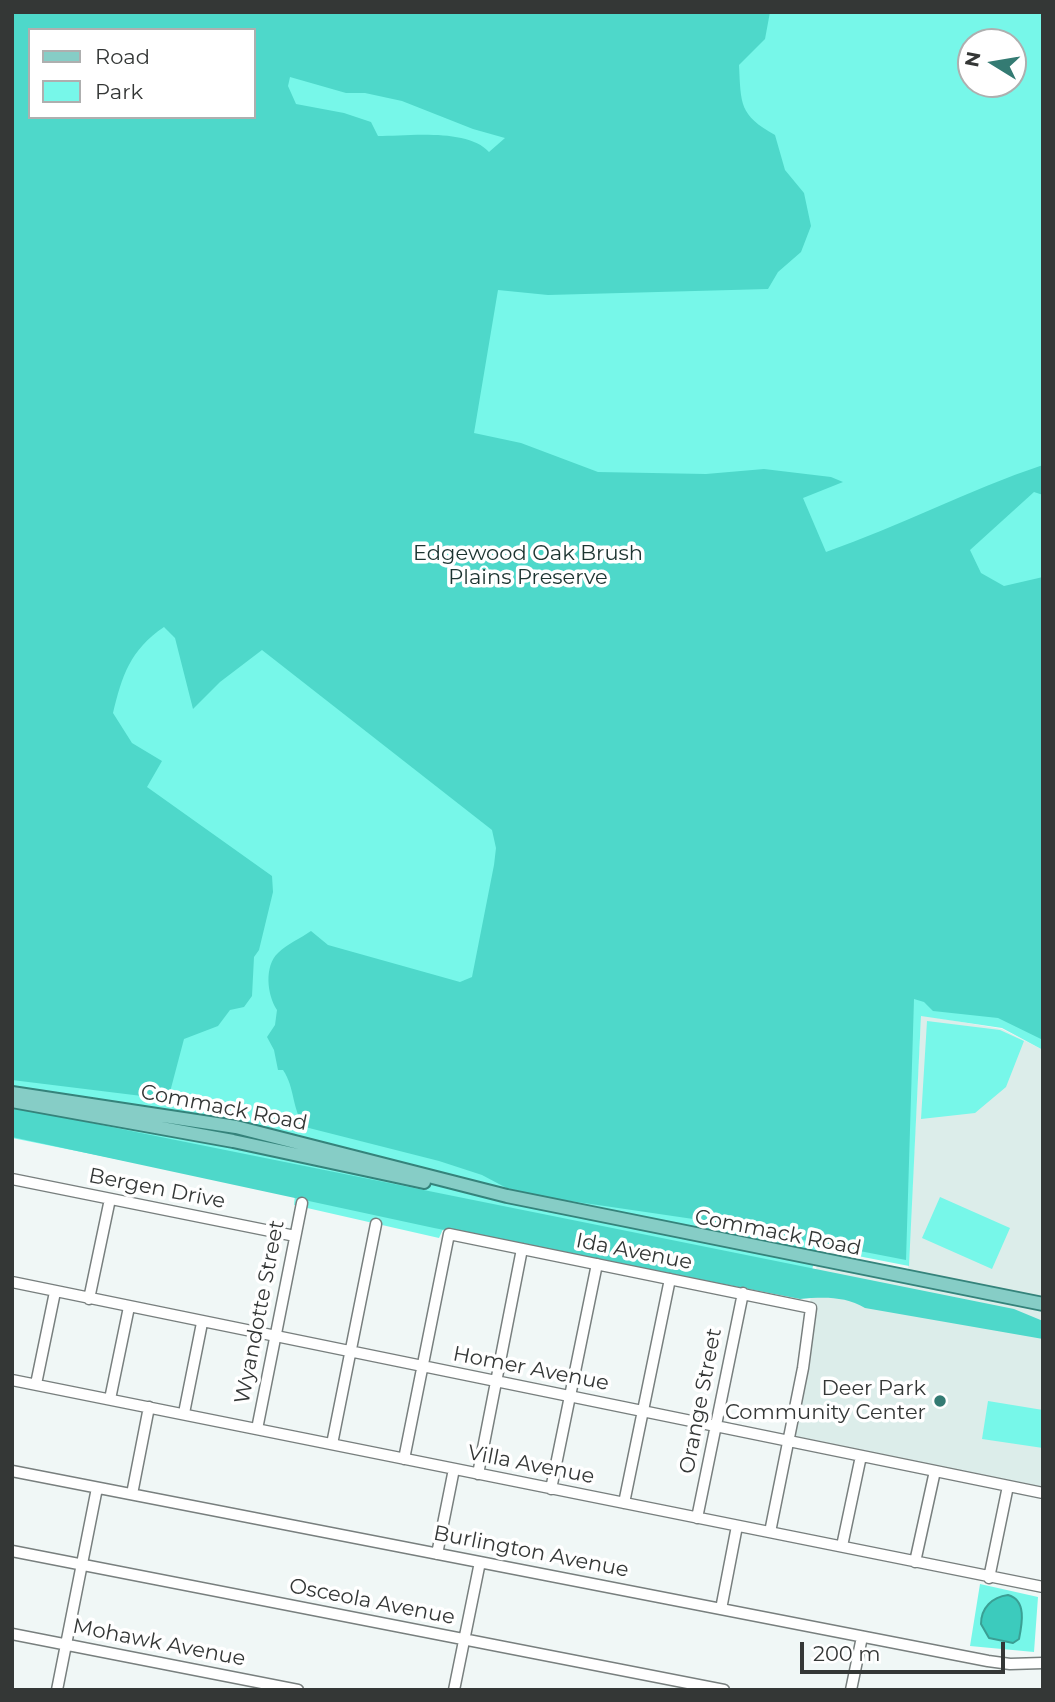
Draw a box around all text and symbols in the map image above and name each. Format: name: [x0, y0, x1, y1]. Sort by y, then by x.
legend: [28, 28, 256, 119]
north arrow: [957, 28, 1027, 98]
text: Road: [95, 44, 150, 69]
text: N: [960, 50, 986, 69]
text: Park: [95, 79, 143, 104]
park label: Edgewood Oak Brush Plains Preserve: [413, 541, 643, 591]
street label: Commack Road: [139, 1079, 309, 1137]
street label: Bergen Drive: [87, 1163, 227, 1215]
street label: Commack Road: [693, 1204, 863, 1262]
street label: Wyandotte Street: [230, 1218, 290, 1406]
street label: Ida Avenue: [574, 1228, 694, 1276]
street label: Orange Street: [675, 1326, 727, 1476]
street label: Homer Avenue: [451, 1342, 611, 1396]
place label: Deer Park Community Center: [725, 1376, 926, 1426]
marker: Deer Park Community Center: [932, 1393, 948, 1409]
street label: Villa Avenue: [466, 1440, 596, 1490]
street label: Burlington Avenue: [431, 1521, 631, 1583]
street label: Osceola Avenue: [287, 1574, 457, 1630]
street label: Mohawk Avenue: [71, 1614, 247, 1672]
scale bar: [803, 1628, 1008, 1672]
text: 200 m: [813, 1641, 880, 1666]

